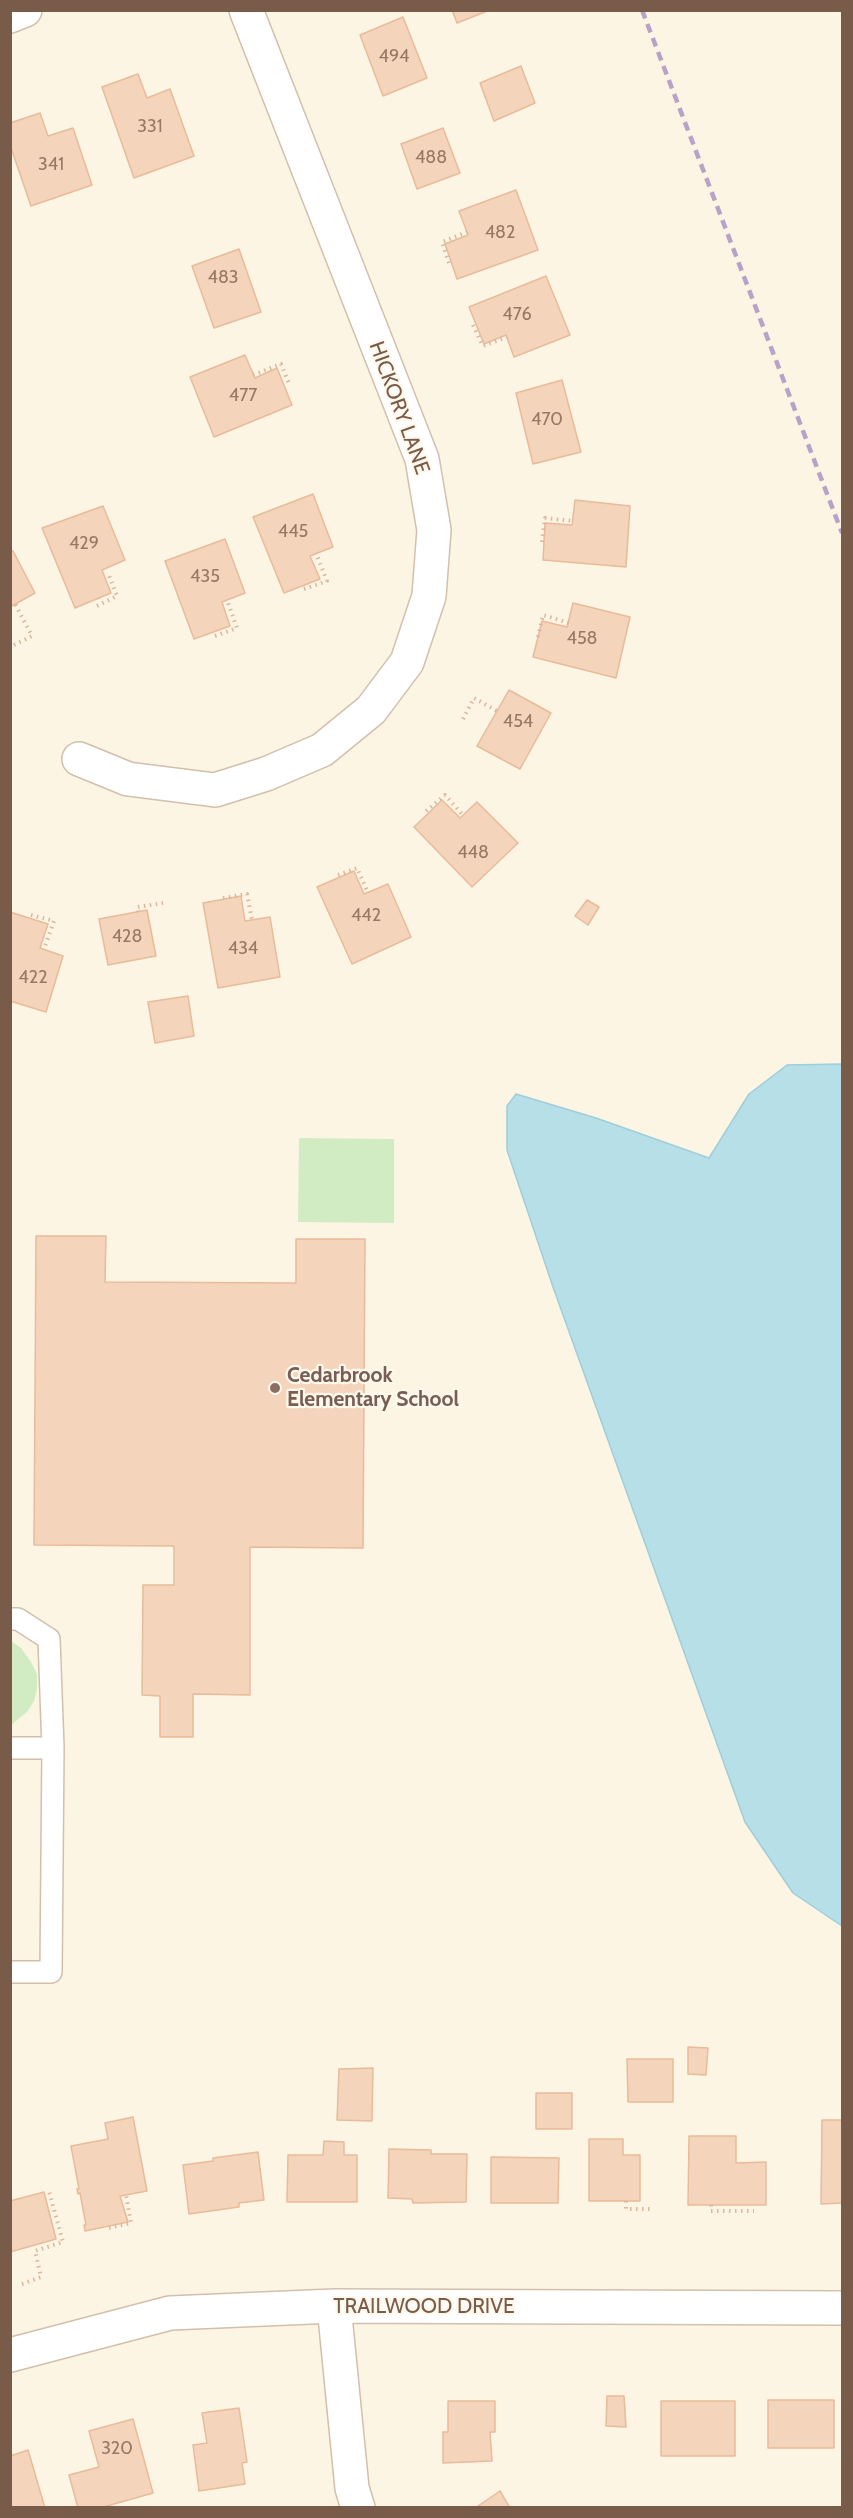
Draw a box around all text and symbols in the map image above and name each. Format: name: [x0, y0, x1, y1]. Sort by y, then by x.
house number: 494: [378, 46, 410, 68]
house number: 331: [137, 116, 163, 138]
house number: 488: [415, 147, 447, 169]
house number: 341: [38, 154, 64, 176]
house number: 482: [485, 222, 515, 244]
house number: 483: [207, 267, 239, 289]
house number: 476: [502, 304, 532, 326]
street label: HICKORY LANE: [363, 338, 435, 478]
house number: 477: [229, 385, 257, 407]
house number: 470: [531, 409, 563, 431]
house number: 445: [278, 521, 308, 543]
house number: 429: [69, 533, 99, 555]
house number: 435: [190, 566, 220, 588]
house number: 458: [566, 628, 598, 650]
house number: 454: [503, 711, 533, 733]
house number: 448: [457, 842, 489, 864]
house number: 442: [351, 905, 381, 927]
house number: 428: [112, 926, 142, 948]
house number: 434: [228, 938, 258, 960]
house number: 422: [18, 967, 48, 989]
place label: Cedarbrook Elementary School: [287, 1363, 459, 1413]
marker: Cedarbrook Elementary School: [268, 1381, 282, 1395]
street label: TRAILWOOD DRIVE: [333, 2294, 515, 2320]
house number: 320: [101, 2438, 133, 2460]

